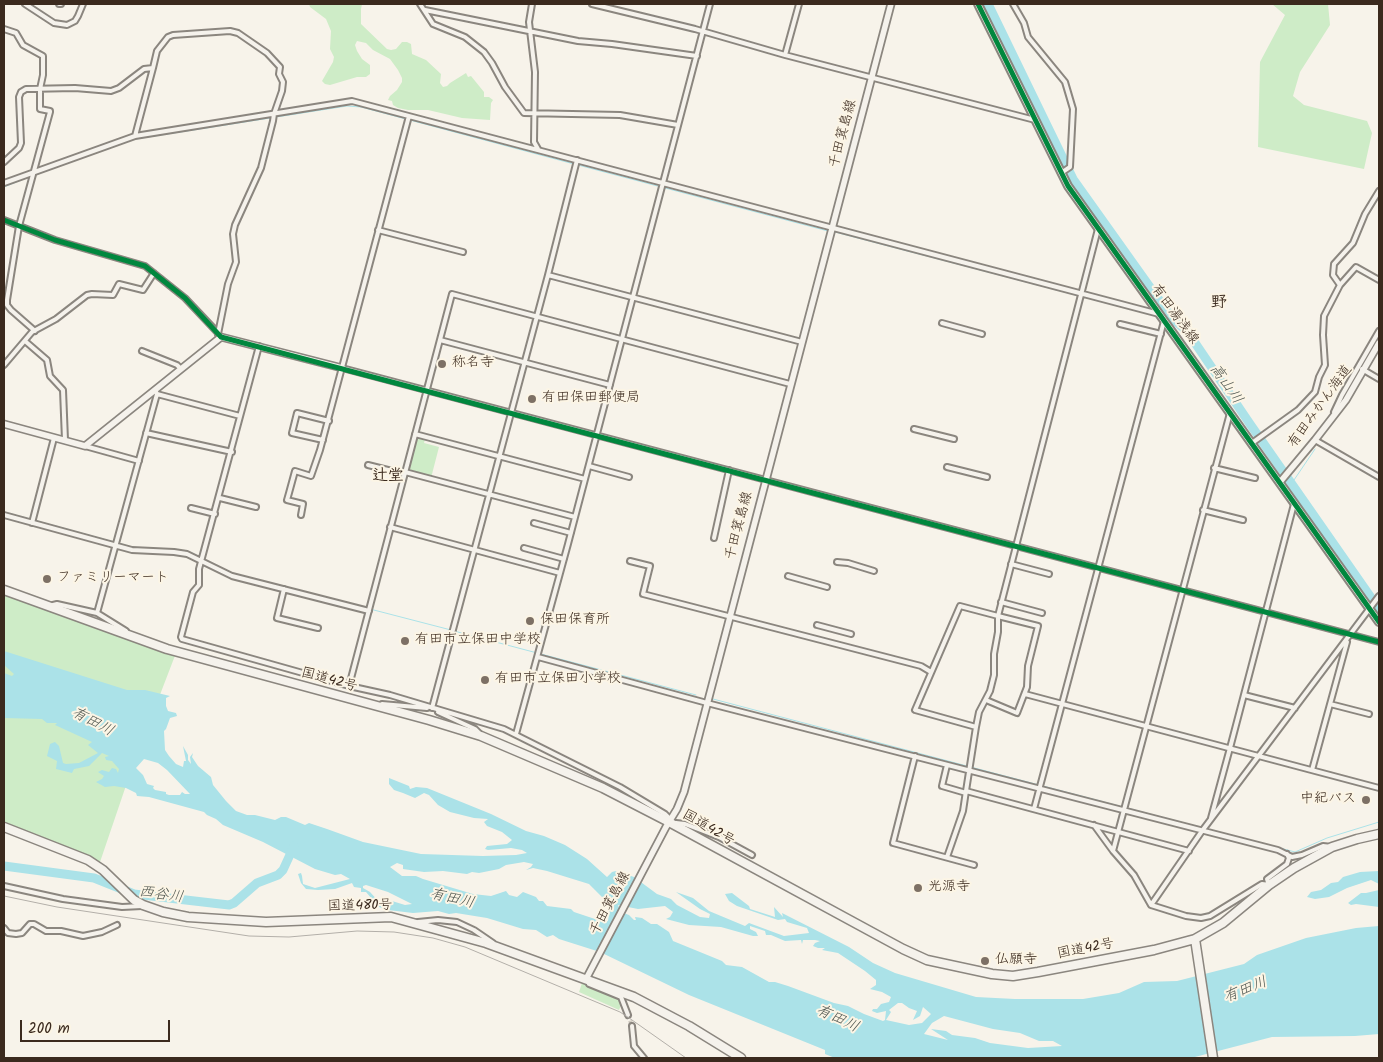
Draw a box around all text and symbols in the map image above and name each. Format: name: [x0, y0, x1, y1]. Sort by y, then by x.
street label: 千田箕島線: [827, 98, 861, 170]
street label: 有田湯浅線: [1147, 282, 1201, 348]
district label: 野: [1211, 294, 1227, 314]
place label: 称名寺: [452, 356, 494, 372]
marker: 称名寺: [436, 358, 448, 370]
water label: 高山川: [1205, 361, 1245, 409]
street label: 有田みかん海道: [1285, 362, 1357, 452]
place label: 有田保田郵便局: [542, 391, 640, 407]
marker: 有田保田郵便局: [526, 393, 538, 405]
district label: 辻堂: [372, 467, 404, 487]
street label: 千田箕島線: [723, 490, 757, 562]
place label: ファミリーマート: [57, 571, 169, 587]
marker: ファミリーマート: [41, 573, 53, 585]
place label: 保田保育所: [540, 613, 610, 629]
marker: 保田保育所: [524, 615, 536, 627]
place label: 有田市立保田中学校: [415, 633, 541, 649]
marker: 有田市立保田中学校: [399, 635, 411, 647]
street label: 国道42号: [299, 665, 359, 697]
place label: 有田市立保田小学校: [495, 672, 621, 688]
marker: 有田市立保田小学校: [479, 674, 491, 686]
water label: 有田川: [68, 704, 116, 742]
place label: 中紀バス: [1300, 792, 1356, 808]
marker: 中紀バス: [1360, 794, 1372, 806]
street label: 国道42号: [679, 807, 737, 851]
street label: 千田箕島線: [587, 869, 635, 939]
place label: 光源寺: [928, 880, 970, 896]
marker: 光源寺: [912, 882, 924, 894]
water label: 西谷川: [137, 884, 185, 908]
water label: 有田川: [428, 886, 476, 914]
street label: 国道480号: [327, 898, 393, 916]
street label: 国道42号: [1056, 936, 1116, 964]
place label: 仏願寺: [995, 953, 1037, 969]
marker: 仏願寺: [979, 955, 991, 967]
water label: 有田川: [1222, 974, 1270, 1008]
water label: 有田川: [813, 1002, 861, 1038]
scale bar: [22, 1010, 172, 1042]
text: 200 m: [28, 1017, 70, 1041]

